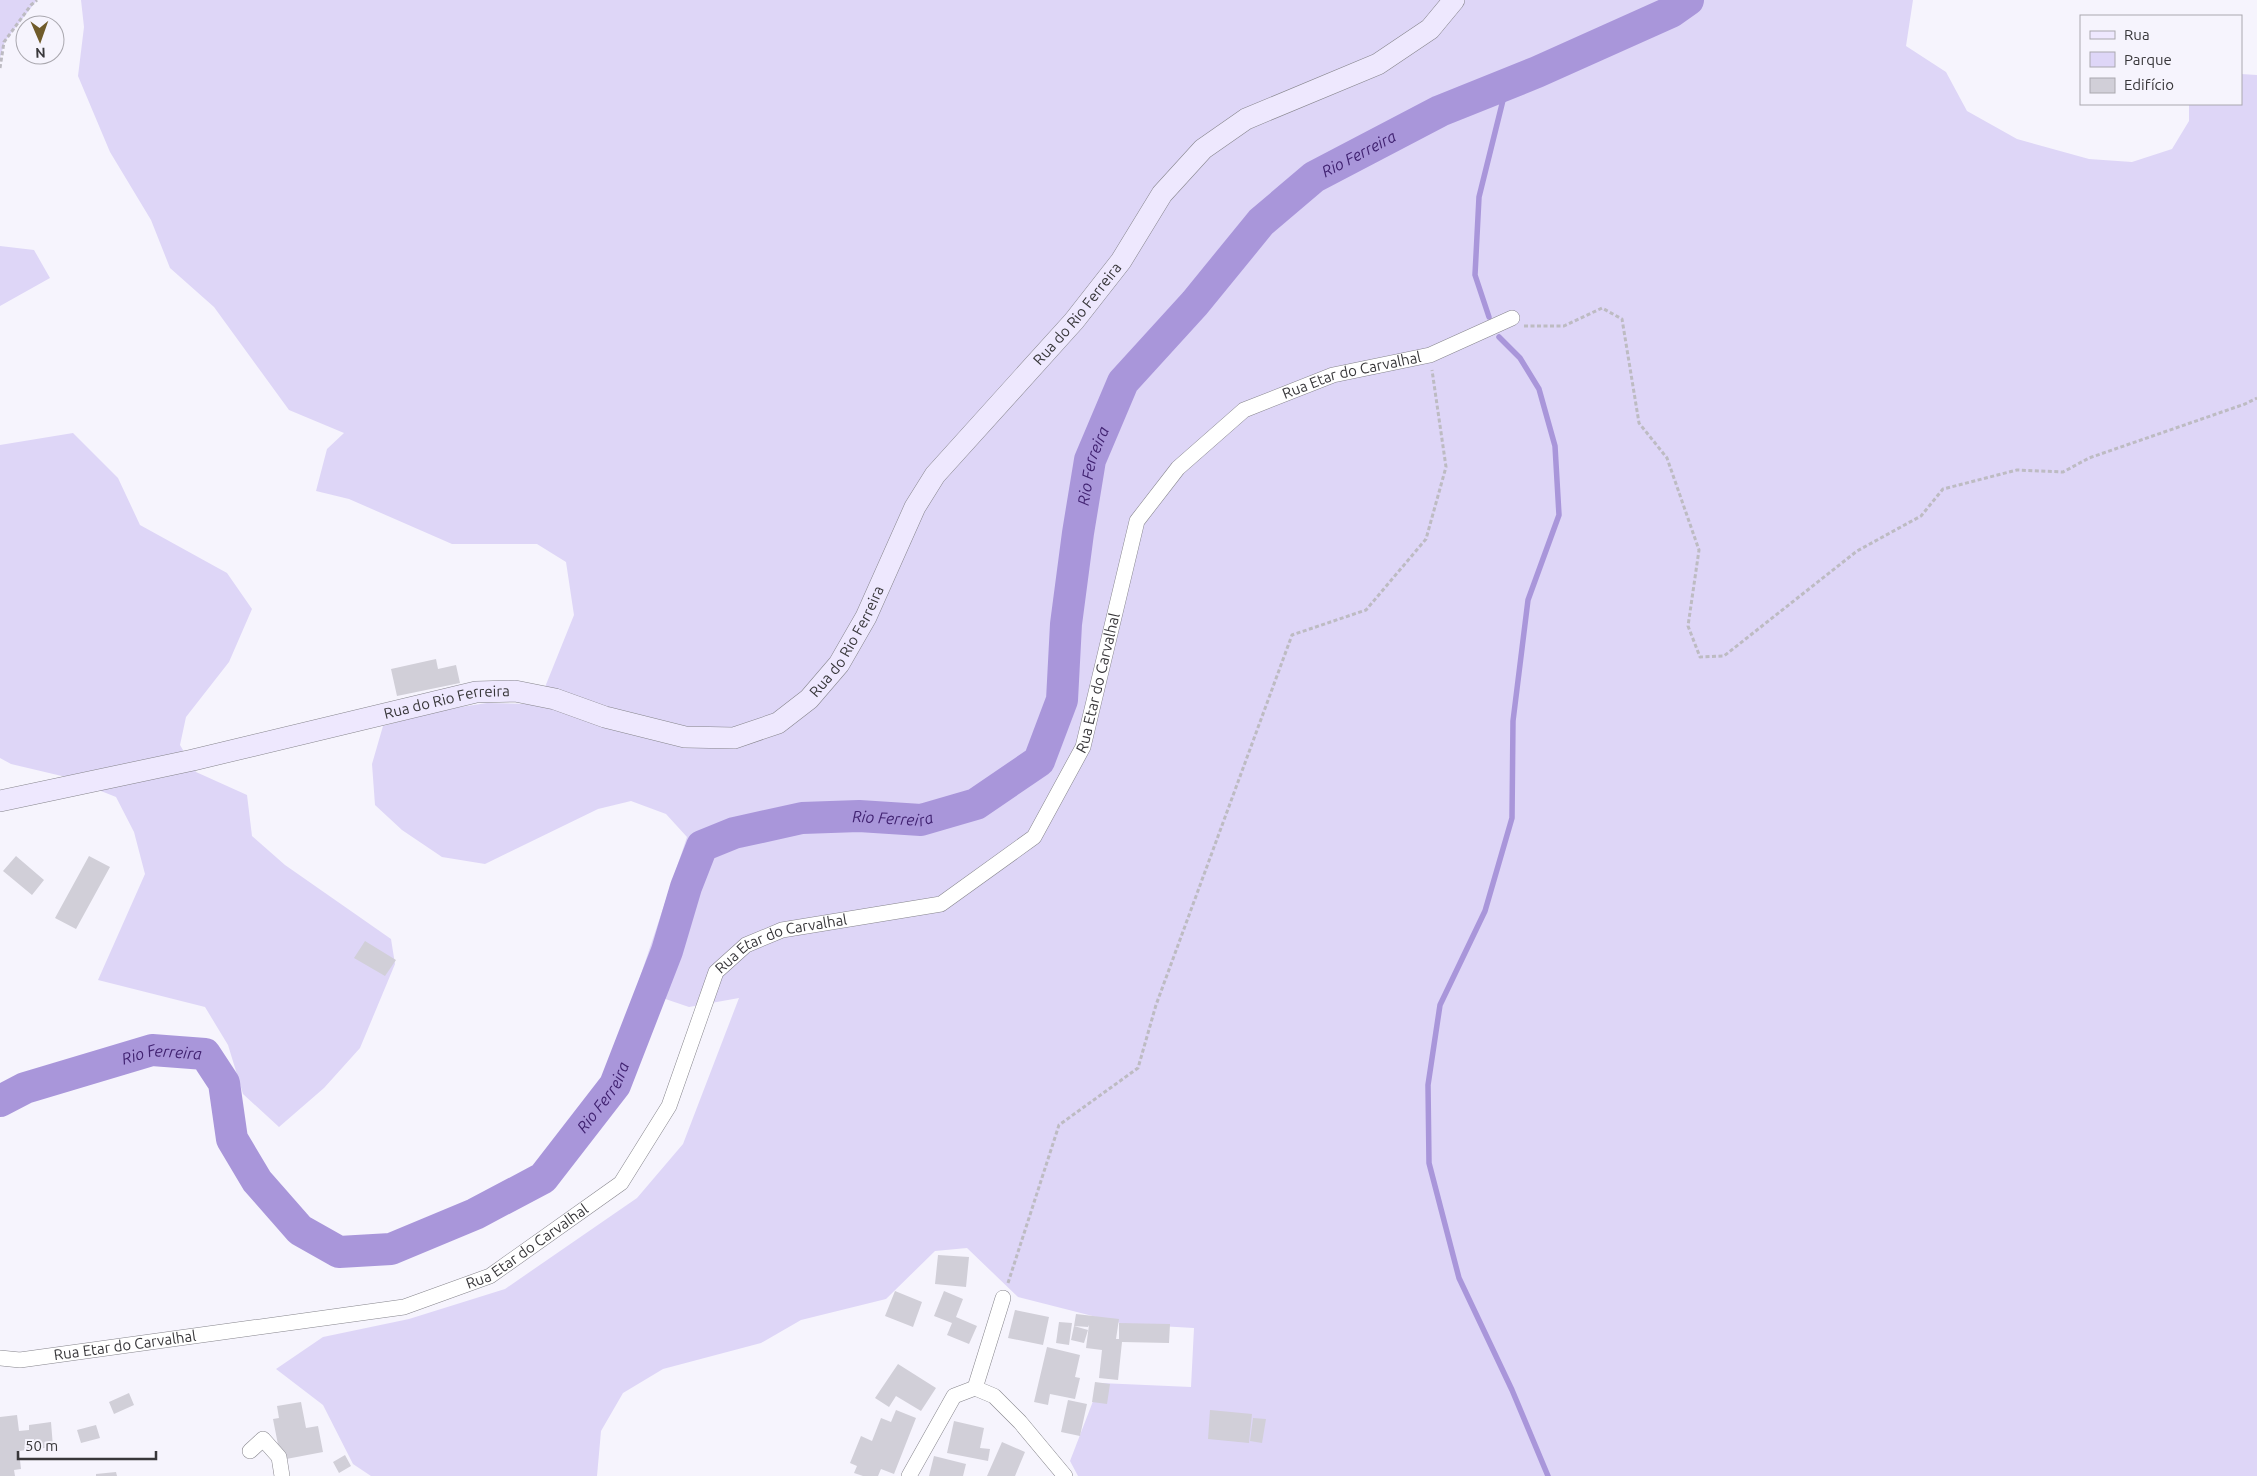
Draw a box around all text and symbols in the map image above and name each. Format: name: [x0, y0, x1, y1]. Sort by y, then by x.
north arrow: [15, 15, 65, 65]
legend: [2080, 15, 2242, 105]
text: Rua: [2124, 26, 2150, 43]
text: N: [35, 45, 46, 61]
text: Parque: [2124, 51, 2172, 68]
text: Edifício: [2124, 76, 2174, 93]
water label: Rio Ferreira: [1318, 127, 1399, 180]
street label: Rua do Rio Ferreira: [1029, 259, 1125, 368]
street label: Rua Etar do Carvalhal: [1280, 348, 1423, 402]
water label: Rio Ferreira: [1074, 423, 1112, 507]
street label: Rua do Rio Ferreira: [806, 583, 887, 700]
street label: Rua Etar do Carvalhal: [1072, 611, 1123, 756]
street label: Rua do Rio Ferreira: [382, 682, 510, 722]
water label: Rio Ferreira: [852, 807, 936, 829]
street label: Rua Etar do Carvalhal: [711, 910, 848, 977]
water label: Rio Ferreira: [119, 1040, 203, 1068]
water label: Rio Ferreira: [573, 1059, 632, 1136]
street label: Rua Etar do Carvalhal: [464, 1200, 591, 1292]
street label: Rua Etar do Carvalhal: [53, 1327, 197, 1363]
scale bar: [18, 1428, 155, 1460]
text: 50 m: [25, 1437, 58, 1454]

